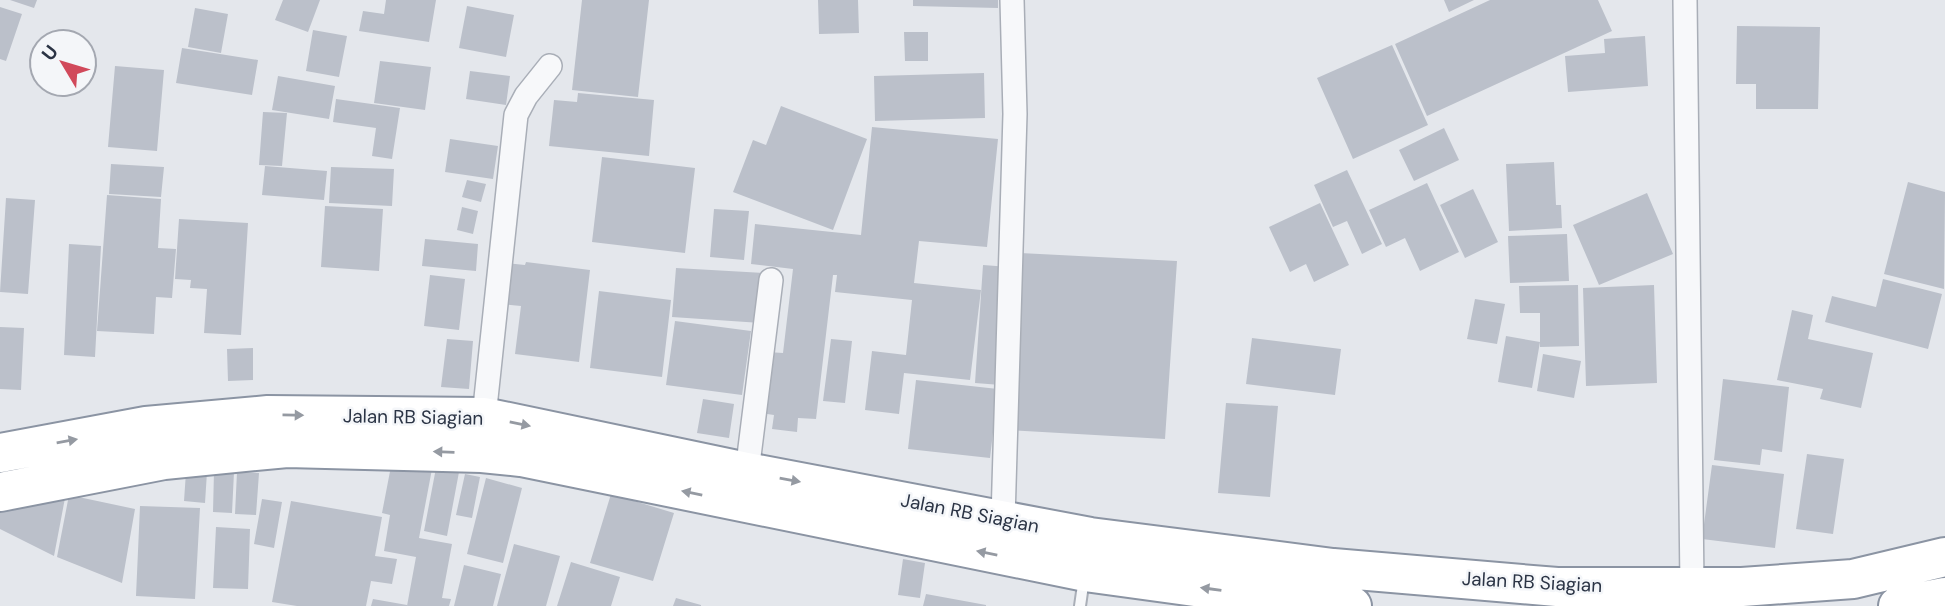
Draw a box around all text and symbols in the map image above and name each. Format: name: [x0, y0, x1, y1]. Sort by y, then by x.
north arrow: [28, 28, 98, 98]
text: U: [36, 40, 64, 66]
street label: Jalan RB Siagian: [343, 403, 483, 431]
one-way arrow: [282, 409, 304, 421]
one-way arrow: [509, 419, 531, 430]
one-way arrow: [56, 435, 78, 446]
one-way arrow: [433, 446, 455, 458]
one-way arrow: [780, 475, 802, 486]
one-way arrow: [681, 487, 703, 498]
street label: Jalan RB Siagian: [899, 487, 1041, 539]
one-way arrow: [976, 548, 998, 559]
street label: Jalan RB Siagian: [1461, 566, 1603, 598]
one-way arrow: [1200, 584, 1222, 595]

